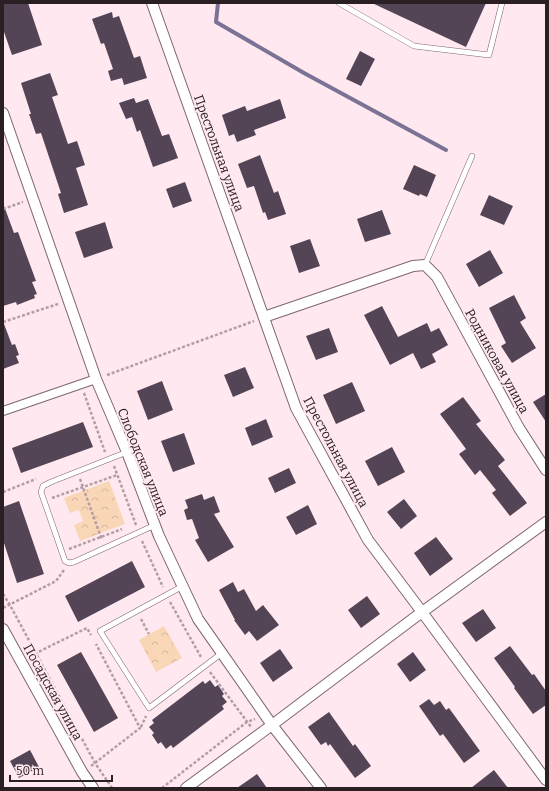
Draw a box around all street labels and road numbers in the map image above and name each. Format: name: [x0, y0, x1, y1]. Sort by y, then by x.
street label: Престольная улица: [191, 93, 247, 213]
street label: Родниковая улица: [462, 306, 532, 416]
street label: Престольная улица: [300, 394, 372, 510]
street label: Слободская улица: [114, 406, 172, 518]
street label: Посадская улица: [20, 641, 86, 743]

